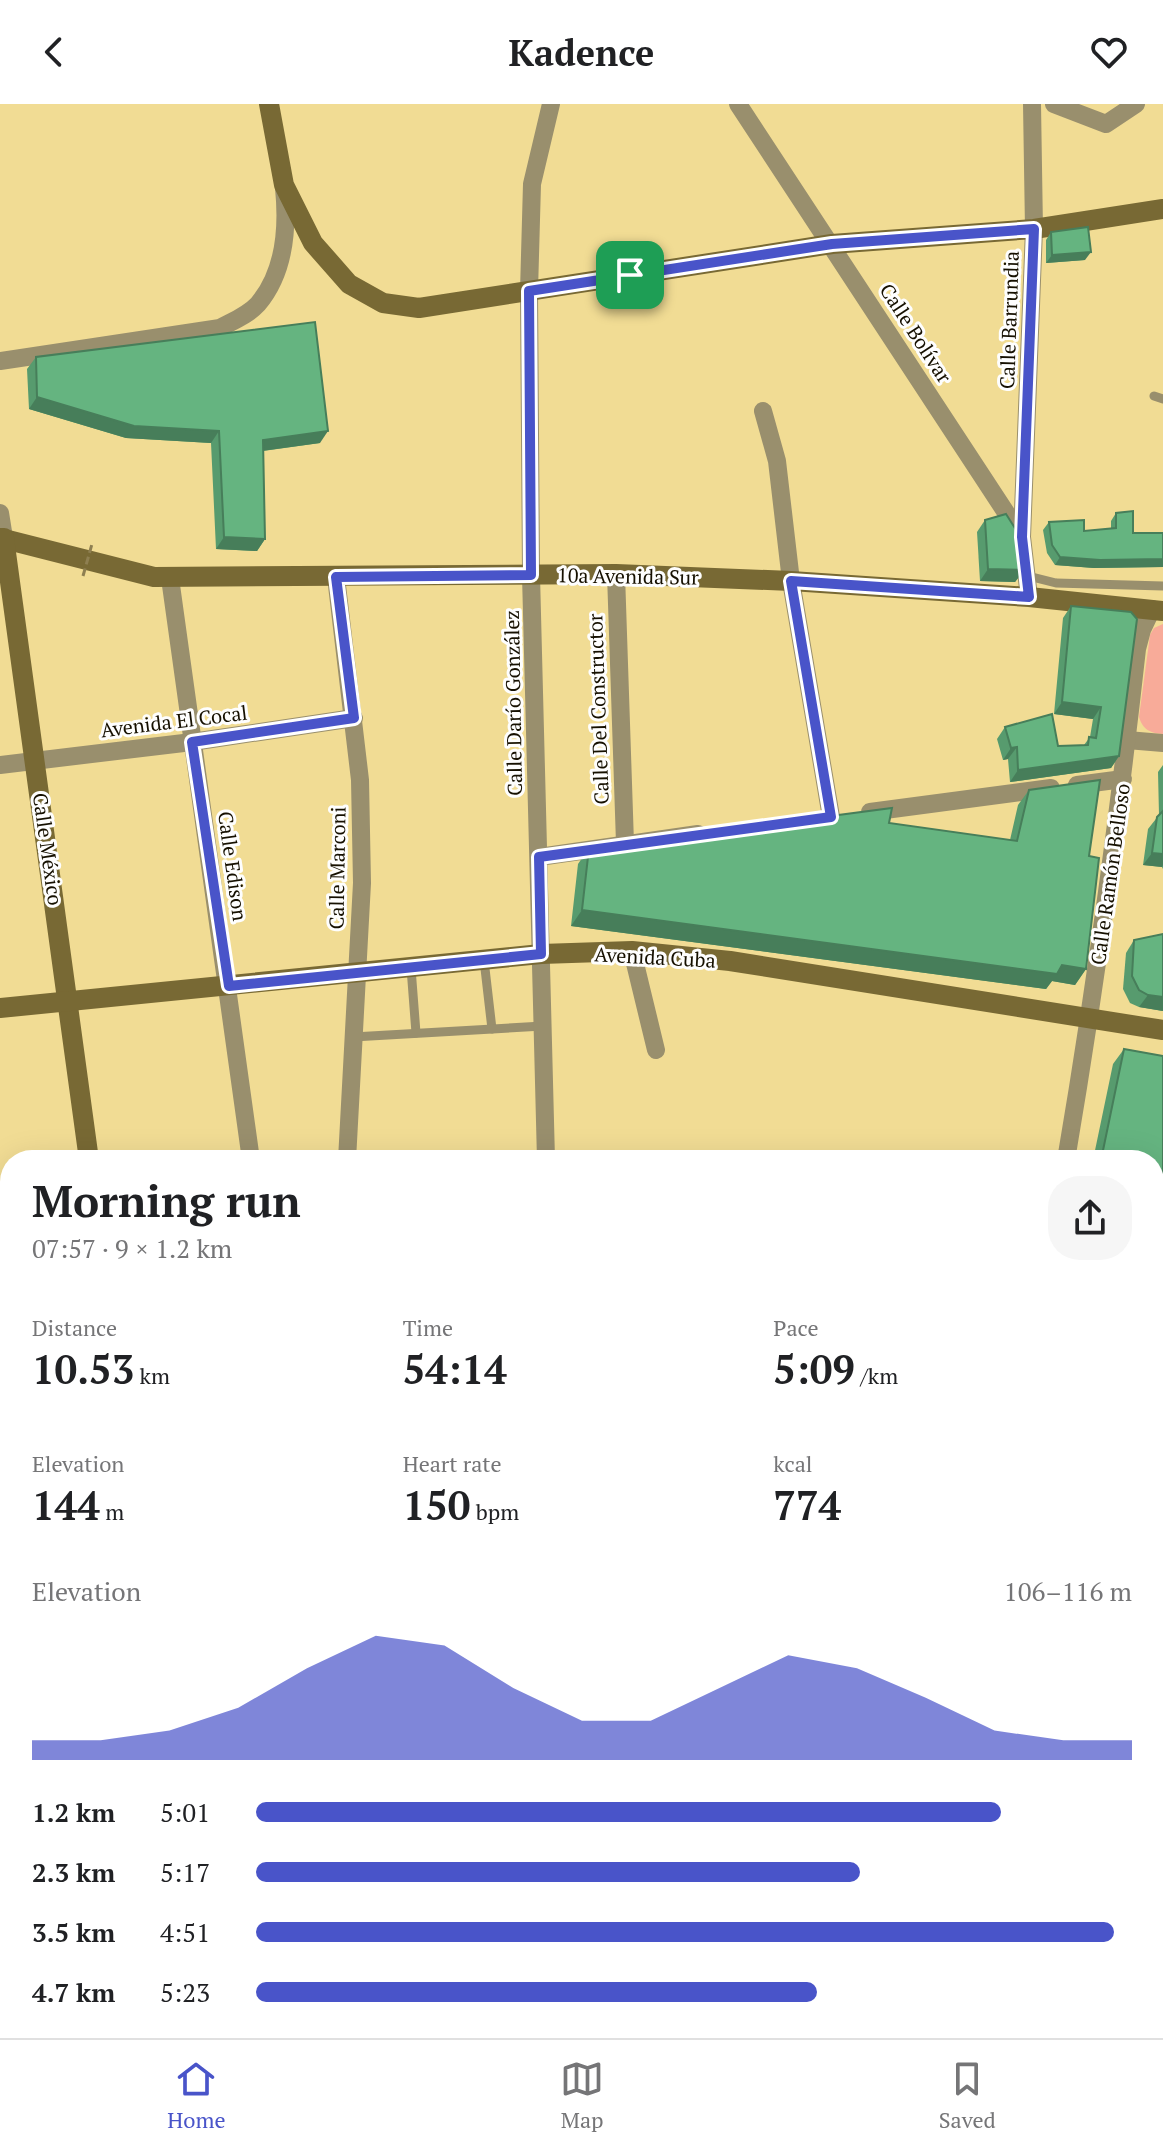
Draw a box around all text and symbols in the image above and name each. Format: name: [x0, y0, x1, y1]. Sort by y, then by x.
text: Kadence: [509, 29, 654, 76]
icon: back: [32, 30, 76, 74]
icon: heart: [1087, 30, 1131, 74]
pin: [596, 241, 664, 309]
street label: Calle Barrundia: [993, 250, 1025, 390]
icon: arrive: [608, 253, 652, 297]
street label: Calle Bolívar: [874, 278, 958, 388]
street label: 10a Avenida Sur: [557, 561, 699, 591]
street label: Calle Darío González: [498, 610, 528, 796]
street label: Calle Del Constructor: [581, 613, 615, 805]
street label: Avenida El Cocal: [99, 699, 249, 743]
street label: Calle Ramón Belloso: [1084, 781, 1136, 967]
street label: Calle México: [27, 791, 69, 907]
street label: Calle Marconi: [322, 806, 352, 930]
street label: Calle Edison: [212, 810, 254, 923]
street label: Avenida Cuba: [594, 940, 716, 974]
text: Morning run: [32, 1171, 301, 1230]
button: share: [1048, 1176, 1132, 1260]
text: 07:57 · 9 × 1.2 km: [32, 1231, 232, 1265]
text: Distance: [32, 1313, 117, 1342]
text: Time: [403, 1313, 453, 1342]
text: Pace: [773, 1313, 818, 1342]
text: 10.53: [32, 1342, 134, 1395]
text: 54:14: [403, 1342, 507, 1395]
text: 5:09: [773, 1342, 855, 1395]
text: km: [134, 1361, 170, 1390]
text: /km: [855, 1361, 898, 1390]
text: Elevation: [32, 1449, 124, 1478]
text: Heart rate: [403, 1449, 502, 1478]
text: kcal: [773, 1449, 812, 1478]
text: 144: [32, 1478, 100, 1531]
text: 150: [403, 1478, 470, 1531]
text: 774: [773, 1478, 841, 1531]
text: m: [100, 1497, 124, 1526]
text: bpm: [470, 1497, 519, 1526]
text: Elevation: [32, 1574, 141, 1608]
text: 106–116 m: [1004, 1574, 1132, 1608]
text: 1.2 km: [32, 1795, 115, 1829]
text: 5:01: [160, 1795, 210, 1829]
text: 2.3 km: [32, 1855, 115, 1889]
text: 5:17: [160, 1855, 210, 1889]
text: 3.5 km: [32, 1915, 115, 1949]
text: 4:51: [160, 1915, 210, 1949]
text: 4.7 km: [32, 1975, 115, 2009]
text: 5:23: [160, 1975, 210, 2009]
tab: Home: [167, 2057, 226, 2134]
tab: Map: [560, 2057, 604, 2134]
tab: Saved: [939, 2057, 996, 2134]

